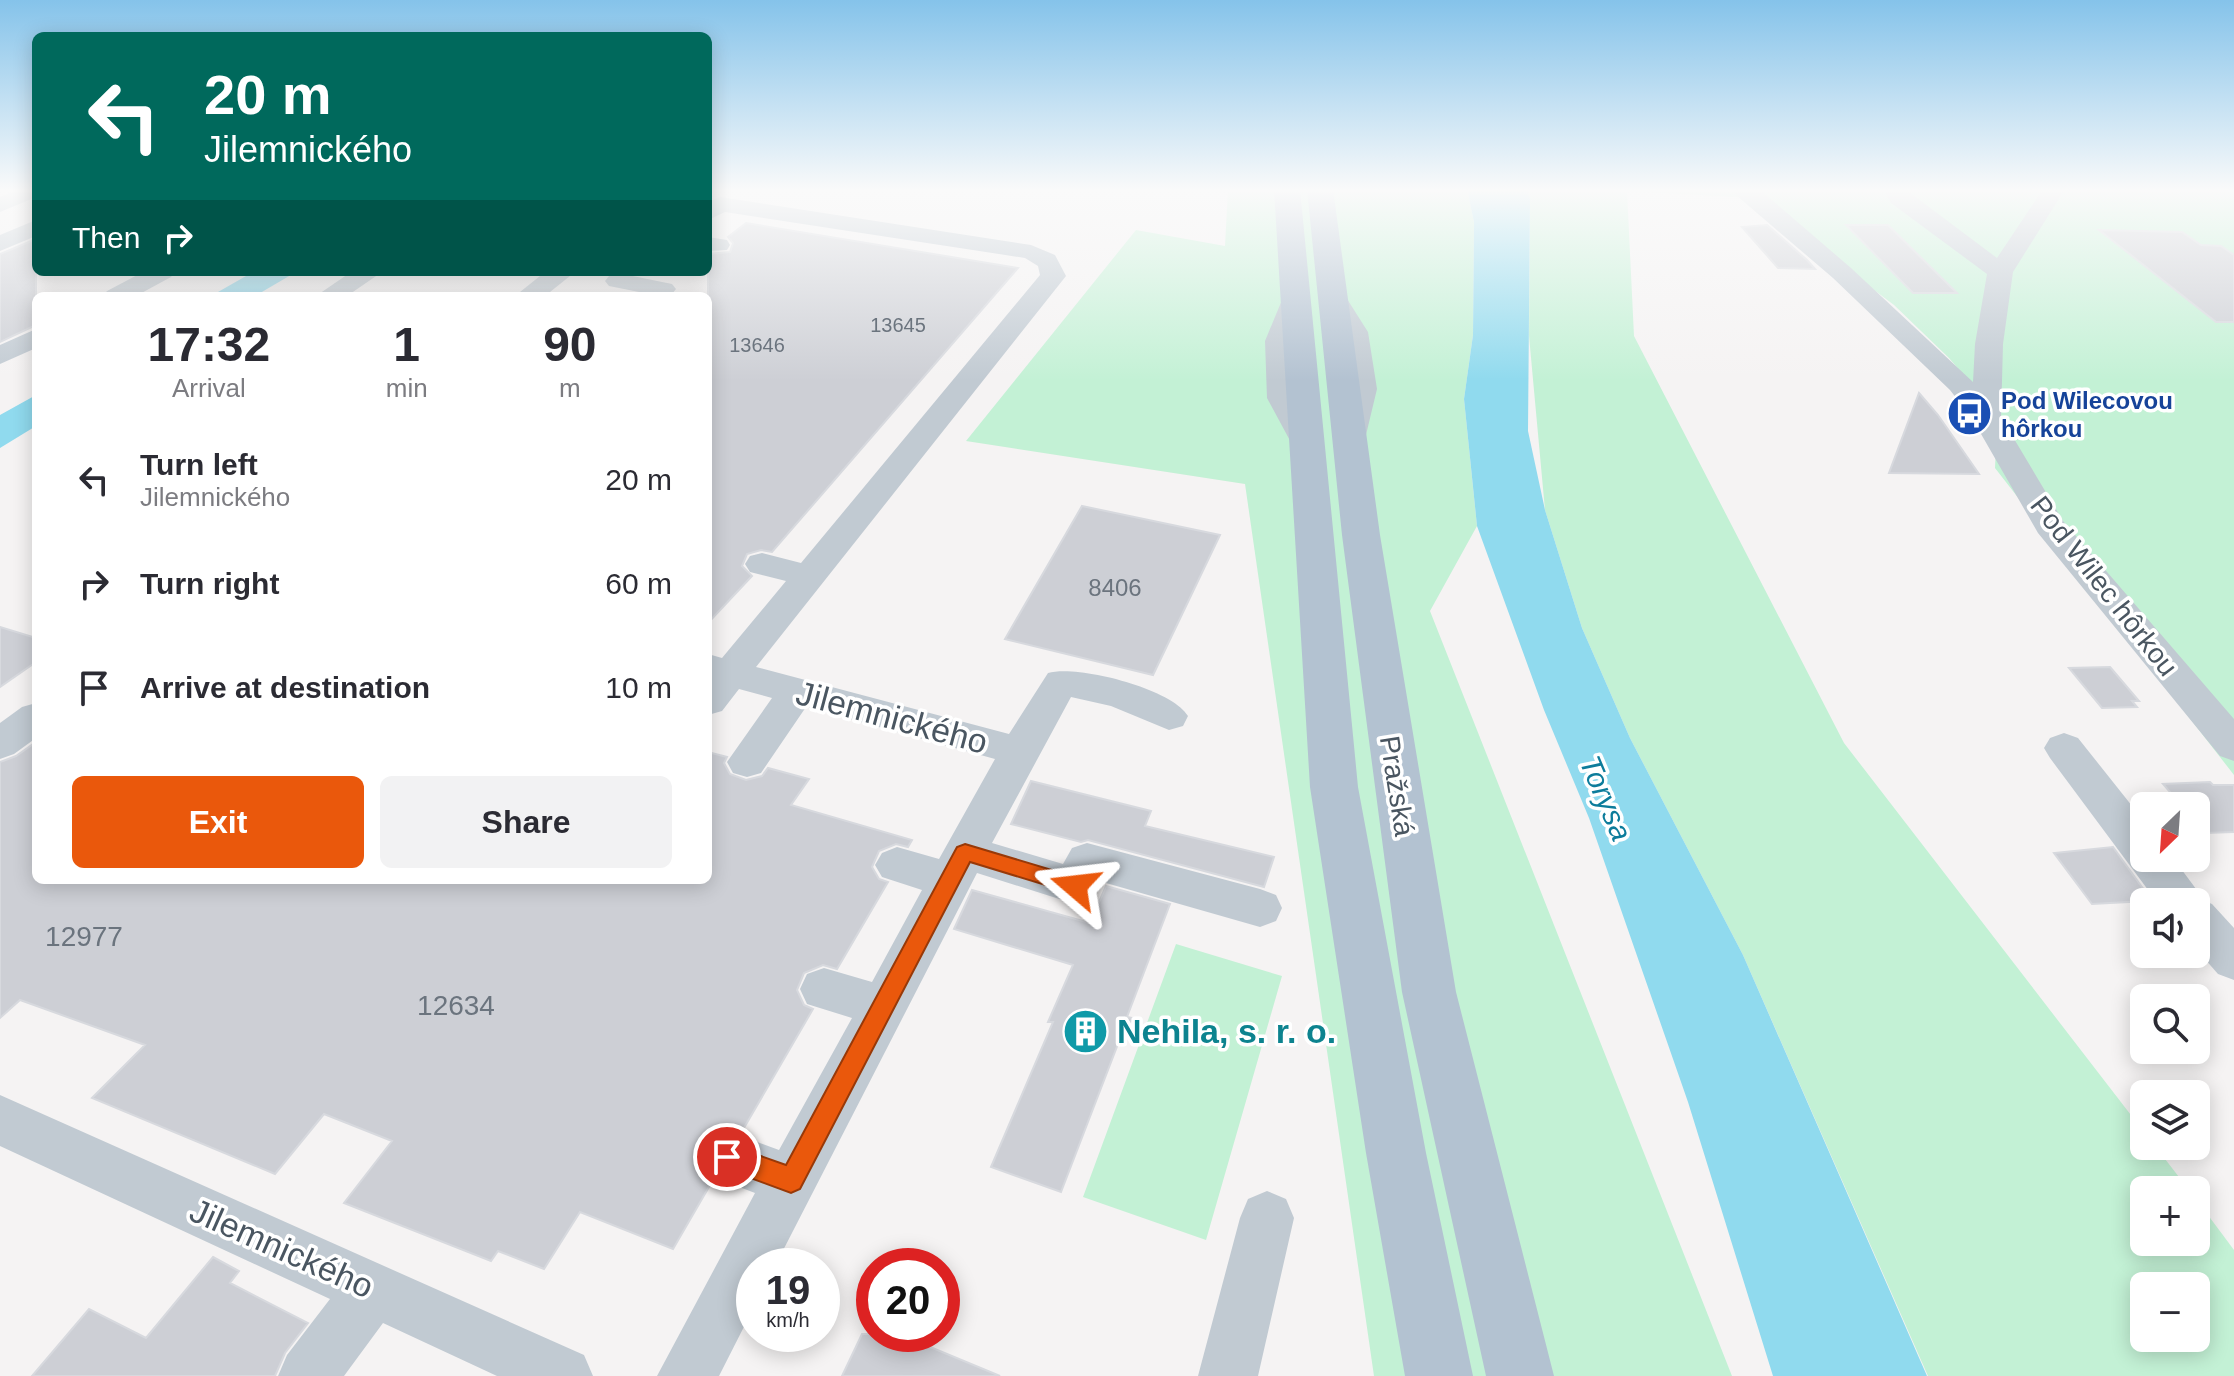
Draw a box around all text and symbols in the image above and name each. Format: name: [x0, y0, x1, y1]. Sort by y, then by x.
text: 20 m: [204, 63, 332, 126]
icon: left: [72, 64, 176, 168]
text: Jilemnického: [204, 129, 412, 170]
icon: right: [156, 216, 200, 260]
text: Then: [72, 221, 140, 254]
house number: 13645: [870, 314, 926, 336]
text: 17:32: [147, 318, 270, 371]
text: 1: [393, 318, 420, 371]
text: 90: [543, 318, 597, 371]
house number: 13646: [729, 334, 785, 356]
text: Arrival: [172, 373, 246, 403]
text: min: [386, 373, 428, 403]
text: m: [559, 373, 581, 403]
place label: Pod Wilecovou hôrkou: [2001, 387, 2173, 442]
bus stop icon: Pod Wilecovou hôrkou: [1946, 390, 1994, 438]
text: Turn left: [140, 448, 258, 481]
icon: left: [72, 458, 116, 502]
text: 20 m: [605, 463, 672, 496]
text: Jilemnického: [140, 482, 290, 512]
street label: Pod Wilec hôrkou: [2024, 490, 2184, 682]
icon: right: [72, 562, 116, 606]
text: Turn right: [140, 567, 279, 600]
text: 60 m: [605, 567, 672, 600]
house number: 8406: [1088, 574, 1142, 601]
icon: arrive: [72, 666, 116, 710]
text: Arrive at destination: [140, 671, 430, 704]
text: 10 m: [605, 671, 672, 704]
street label: Jilemnického: [792, 673, 992, 761]
street label: Pražská: [1374, 734, 1420, 839]
water label: Torysa: [1573, 751, 1639, 845]
button: Exit: [72, 776, 364, 868]
button: Share: [380, 776, 672, 868]
north arrow: [2130, 792, 2210, 872]
map controls: [2130, 792, 2210, 1352]
position arrow: [1033, 844, 1117, 928]
button: sound: [2130, 888, 2210, 968]
house number: 12977: [45, 921, 123, 952]
button: search: [2130, 984, 2210, 1064]
house number: 12634: [417, 990, 495, 1021]
building icon: Nehila, s. r. o.: [1062, 1007, 1110, 1055]
place label: Nehila, s. r. o.: [1117, 1012, 1336, 1050]
button: layers: [2130, 1080, 2210, 1160]
pin: [693, 1123, 761, 1191]
icon: arrive: [705, 1135, 749, 1179]
button: +: [2130, 1176, 2210, 1256]
street label: Jilemnického: [185, 1191, 379, 1305]
speed limit sign: 20: [856, 1248, 960, 1352]
text: 19: [766, 1268, 810, 1312]
button: −: [2130, 1272, 2210, 1352]
text: km/h: [766, 1309, 810, 1331]

